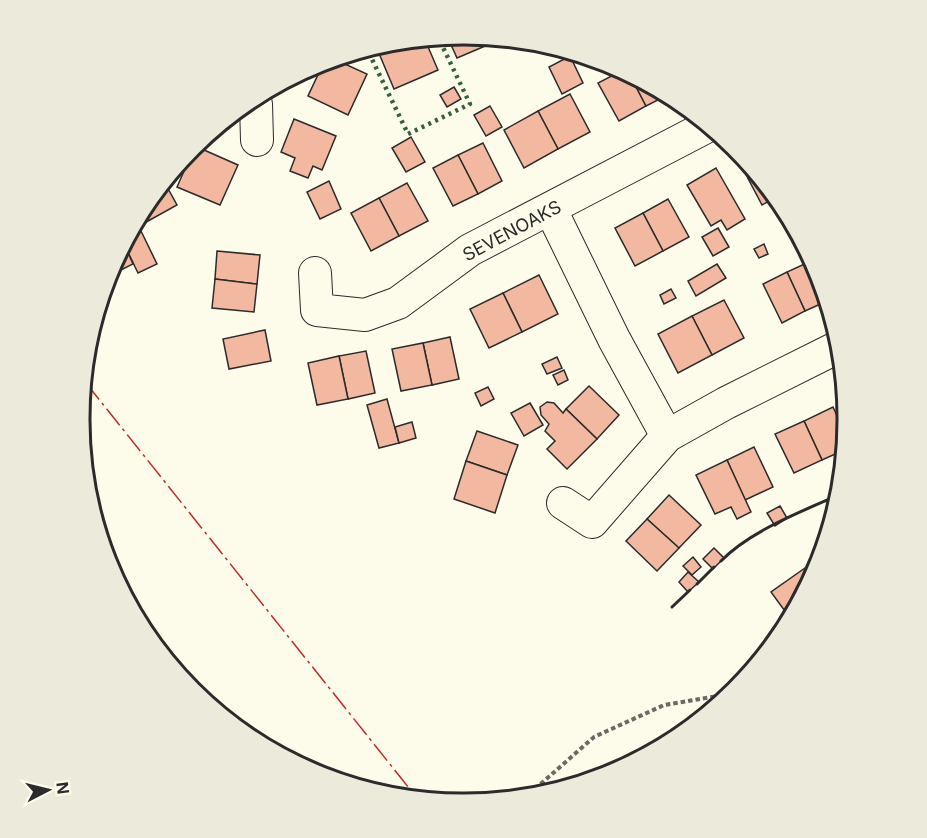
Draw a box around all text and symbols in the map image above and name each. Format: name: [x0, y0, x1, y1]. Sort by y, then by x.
street label: SEVENOAKS: [459, 196, 564, 265]
north arrow: [18, 760, 78, 820]
text: N: [52, 781, 74, 795]

